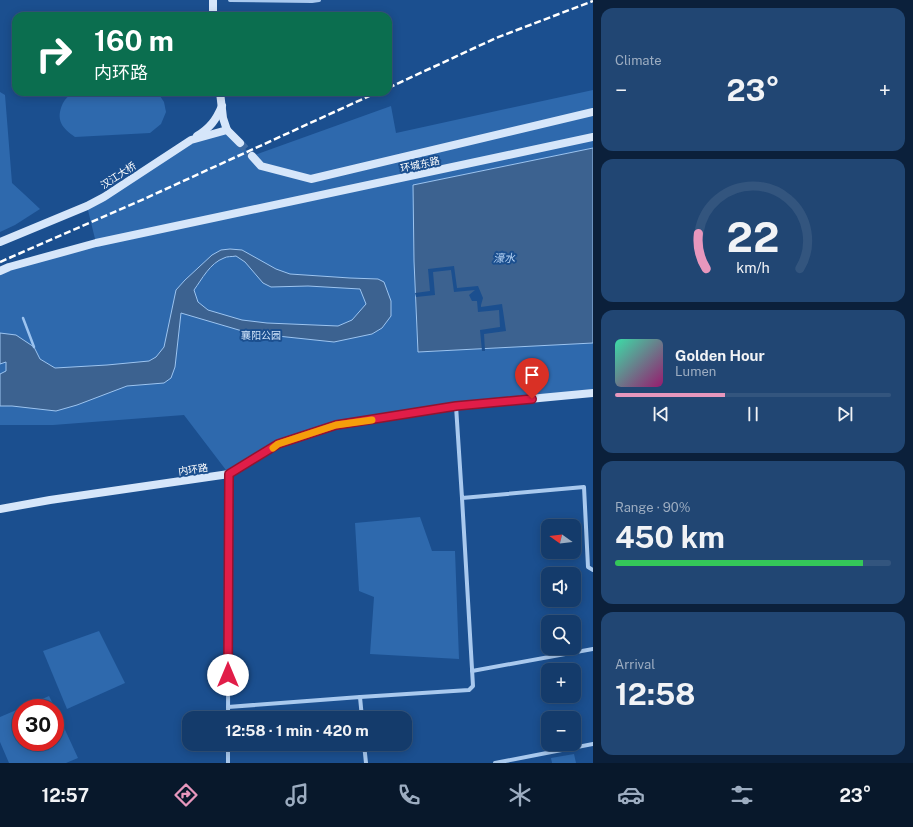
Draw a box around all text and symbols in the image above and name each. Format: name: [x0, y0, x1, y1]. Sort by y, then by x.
text: 160 m: [94, 24, 174, 57]
icon: right: [28, 28, 80, 80]
text: Climate: [615, 53, 662, 68]
text: 内环路: [94, 62, 148, 83]
text: 23°: [726, 72, 780, 108]
text: −: [615, 77, 627, 103]
text: +: [879, 77, 891, 103]
street label: 环城东路: [399, 154, 441, 174]
street label: 汉江大桥: [98, 159, 138, 191]
text: 22: [727, 211, 779, 260]
water label: 濠水: [493, 252, 516, 264]
text: km/h: [736, 258, 770, 275]
park label: 襄阳公园: [241, 329, 281, 341]
text: Golden Hour: [675, 347, 765, 364]
pin: [515, 358, 549, 399]
icon: arrive: [521, 364, 543, 386]
text: Lumen: [675, 364, 716, 379]
icon: previous: [650, 403, 672, 425]
icon: pause: [742, 403, 764, 425]
icon: next: [834, 403, 856, 425]
street label: 内环路: [177, 461, 209, 477]
text: Range · 90%: [615, 500, 690, 515]
north arrow: [541, 519, 581, 559]
map controls: [541, 519, 581, 751]
text: 450 km: [615, 519, 725, 555]
button: sound: [541, 567, 581, 607]
button: search: [541, 615, 581, 655]
position arrow: [207, 654, 249, 696]
text: Arrival: [615, 657, 655, 672]
button: +: [541, 663, 581, 703]
text: 12:58: [615, 676, 695, 712]
speed limit sign: 30: [12, 699, 64, 751]
button: −: [541, 711, 581, 751]
text: 12:58 · 1 min · 420 m: [225, 722, 369, 739]
icon: directions: [172, 781, 200, 809]
icon: music: [283, 781, 311, 809]
icon: phone: [395, 781, 423, 809]
icon: climate: [506, 781, 534, 809]
icon: car: [617, 781, 645, 809]
icon: filters: [728, 781, 756, 809]
text: 12:57: [42, 785, 89, 806]
text: 23°: [839, 785, 871, 806]

